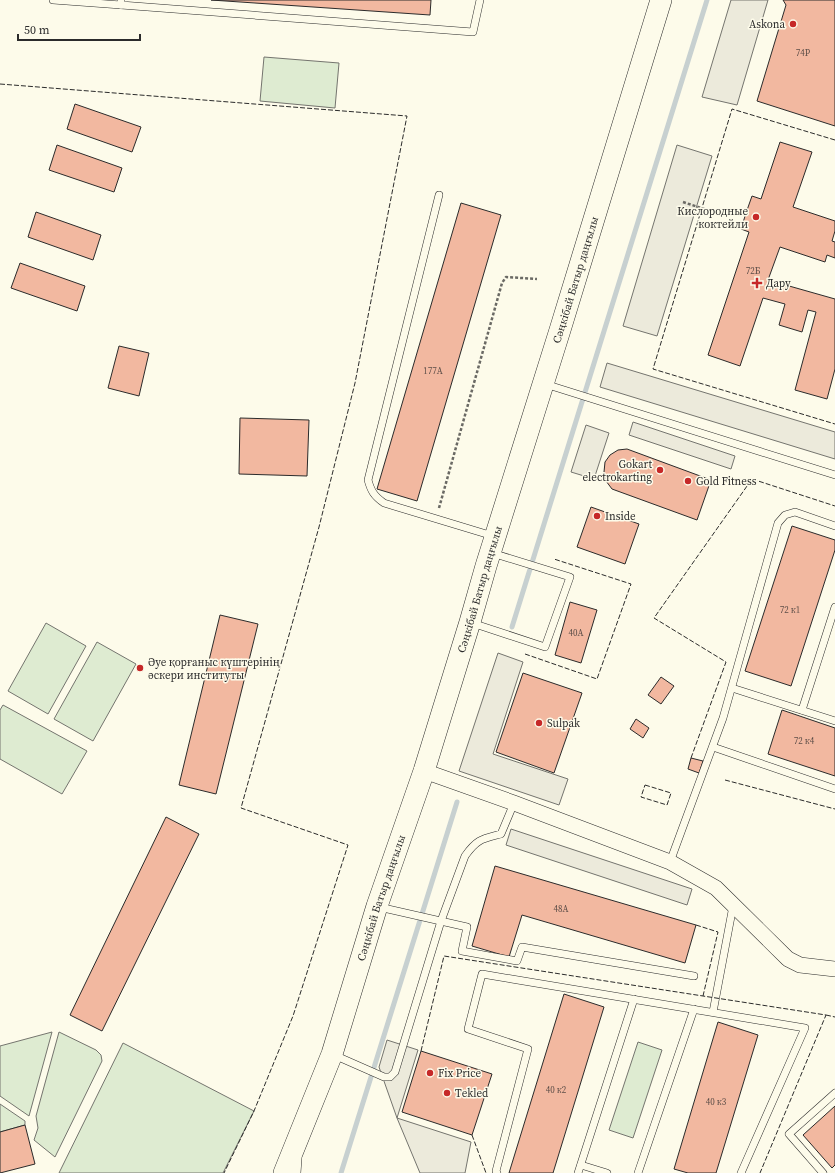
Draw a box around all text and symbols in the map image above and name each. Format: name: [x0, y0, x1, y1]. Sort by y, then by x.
scale bar: [18, 16, 140, 42]
place label: Askona: [749, 17, 785, 32]
marker: Askona: [788, 19, 798, 29]
text: 50 m: [24, 22, 50, 38]
house number: 74Р: [796, 47, 811, 59]
place label: Кислородные коктейли: [677, 204, 748, 232]
marker: Кислородные коктейли: [751, 212, 761, 222]
street label: Сәңкібай Батыр даңғылы: [549, 215, 602, 345]
house number: 72Б: [746, 265, 761, 277]
place label: Дару: [766, 276, 791, 291]
marker: Дару: [751, 277, 763, 289]
house number: 177А: [423, 365, 443, 377]
place label: Gokart electrokarting: [583, 457, 652, 485]
marker: Gokart electrokarting: [655, 465, 665, 475]
place label: Gold Fitness: [696, 474, 757, 489]
marker: Gold Fitness: [683, 476, 693, 486]
place label: Inside: [605, 509, 636, 524]
marker: Inside: [592, 511, 602, 521]
street label: Сәңкібай Батыр даңғылы: [453, 524, 506, 655]
house number: 72 к1: [780, 604, 800, 616]
house number: 40А: [569, 627, 584, 639]
place label: Әуе қорғаныс күштерінің әскери институты: [148, 655, 280, 683]
marker: Әуе қорғаныс күштерінің әскери институты: [135, 663, 145, 673]
place label: Sulpak: [547, 716, 581, 731]
marker: Sulpak: [534, 718, 544, 728]
house number: 72 к4: [794, 735, 815, 747]
street label: Сәңкібай Батыр даңғылы: [353, 833, 409, 963]
house number: 48А: [554, 903, 569, 915]
place label: Fix Price: [438, 1066, 482, 1081]
marker: Fix Price: [425, 1068, 435, 1078]
house number: 40 к2: [546, 1084, 567, 1096]
place label: Тekled: [455, 1086, 489, 1101]
marker: Тekled: [442, 1088, 452, 1098]
house number: 40 к3: [706, 1096, 727, 1108]

